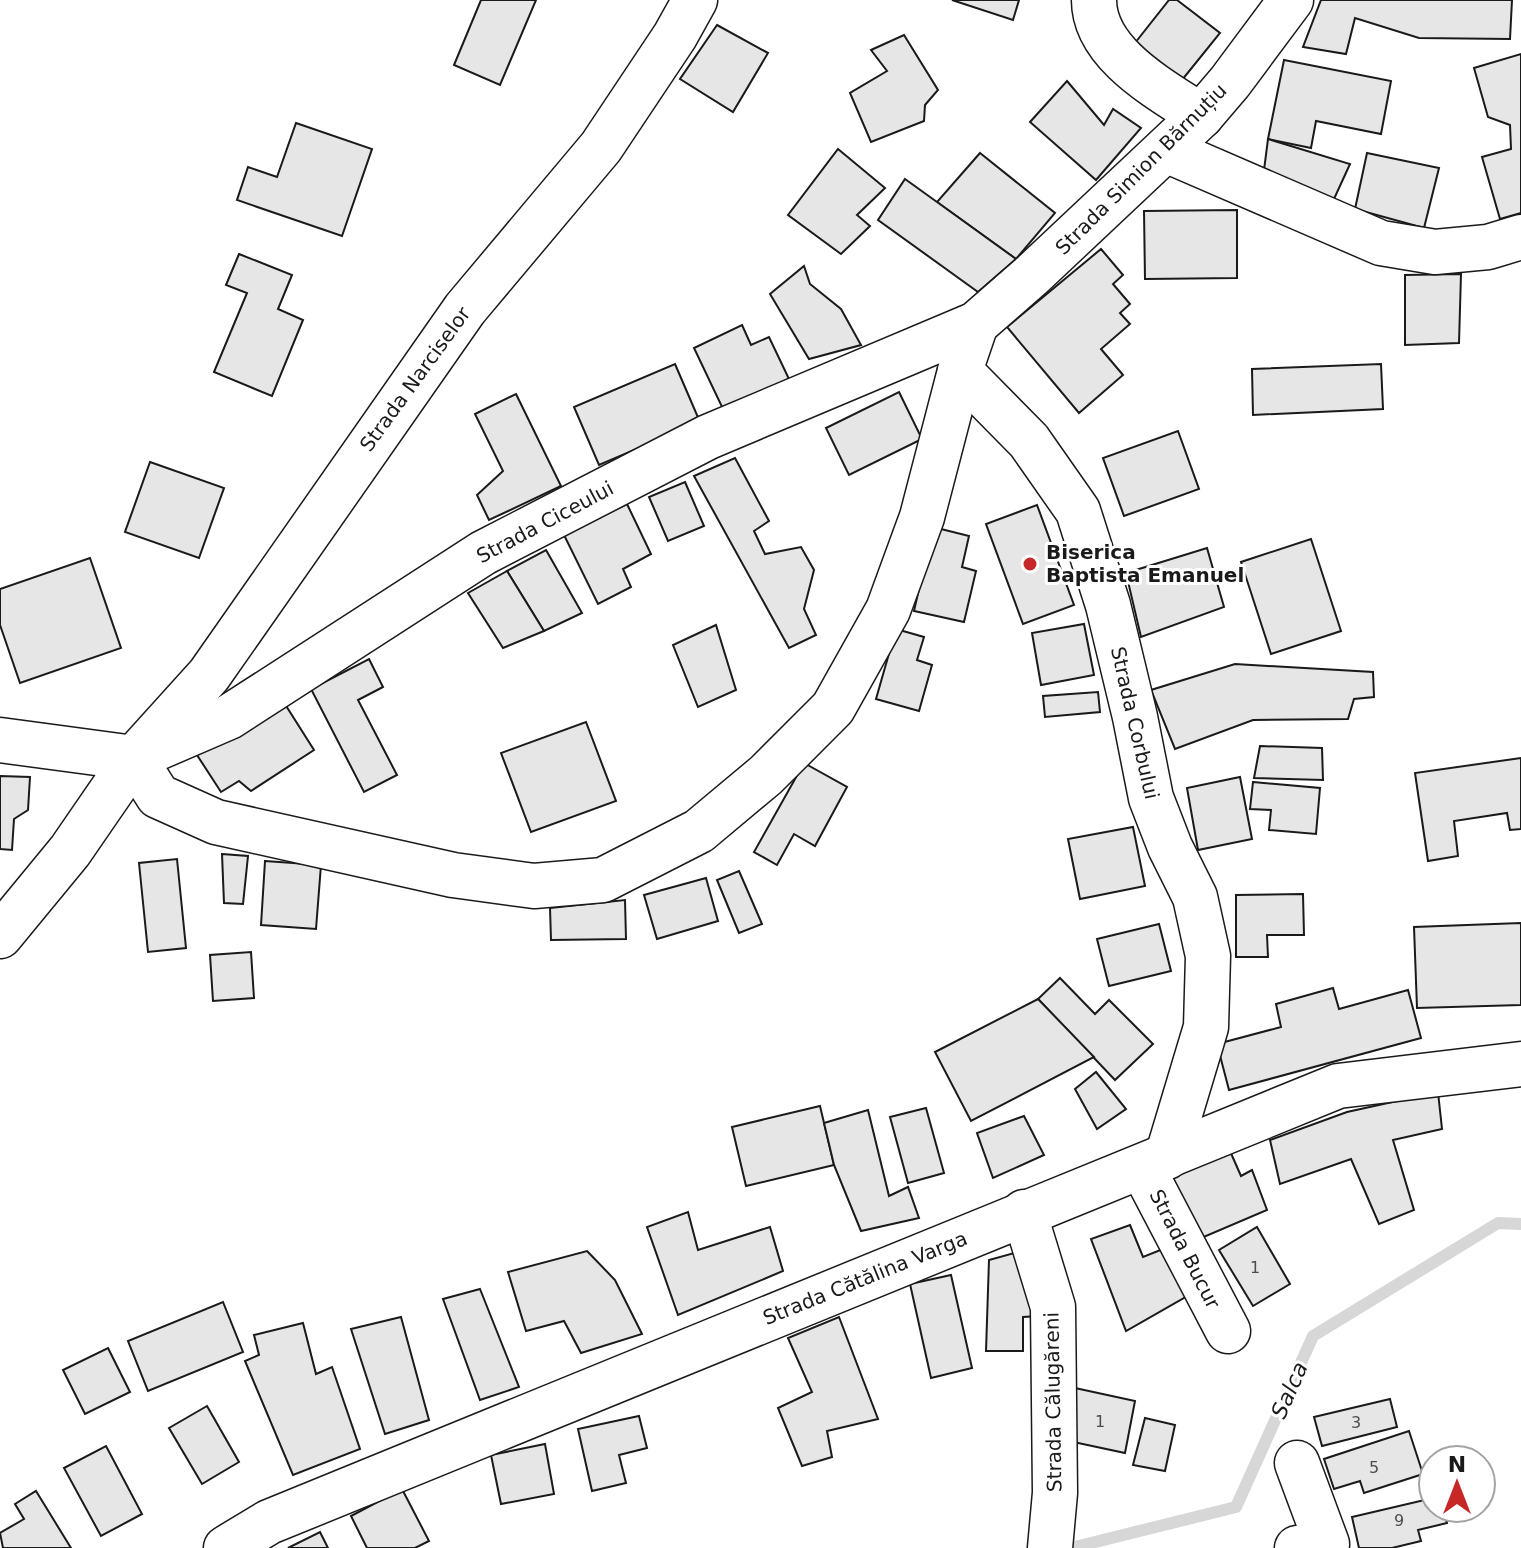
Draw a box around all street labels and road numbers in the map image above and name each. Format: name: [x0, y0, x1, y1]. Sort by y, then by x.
street label: Strada Simion Bărnuțiu: [1050, 78, 1232, 260]
street label: Strada Narciselor: [355, 301, 476, 456]
street label: Strada Ciceului: [472, 476, 618, 568]
street label: Strada Corbului: [1106, 644, 1164, 802]
street label: Strada Bucur: [1145, 1185, 1226, 1313]
street label: Strada Cătălina Varga: [759, 1226, 971, 1330]
street label: Strada Călugăreni: [1039, 1312, 1067, 1492]

